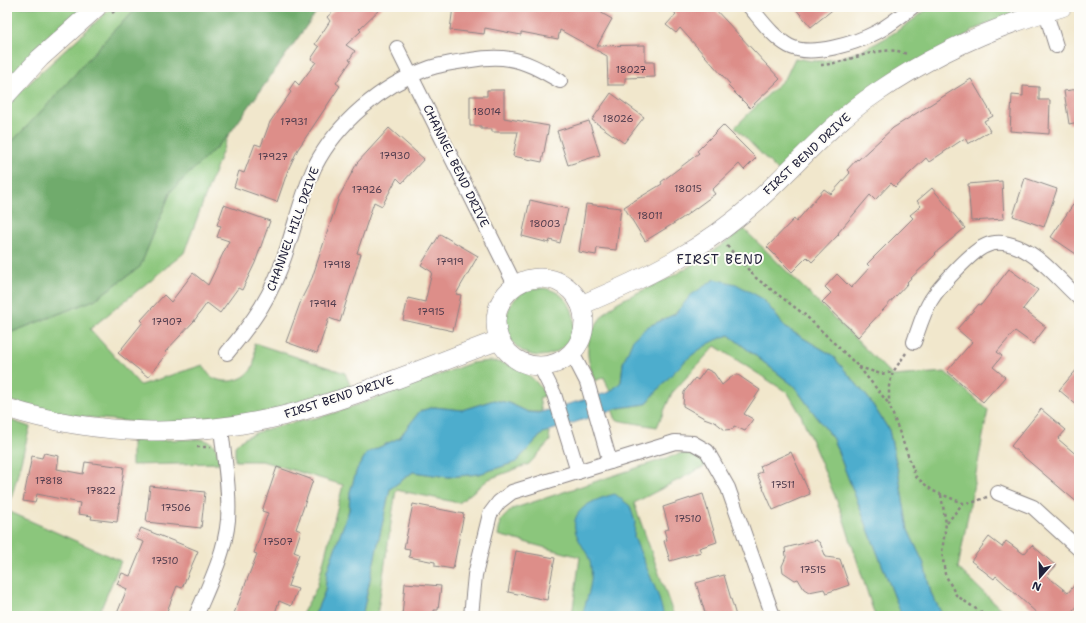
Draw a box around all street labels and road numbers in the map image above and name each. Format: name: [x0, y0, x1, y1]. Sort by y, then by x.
street label: CHANNEL BEND DRIVE: [419, 102, 493, 230]
street label: FIRST BEND DRIVE: [760, 109, 854, 199]
street label: CHANNEL HILL DRIVE: [263, 165, 323, 293]
street label: FIRST BEND DRIVE: [282, 372, 396, 422]

